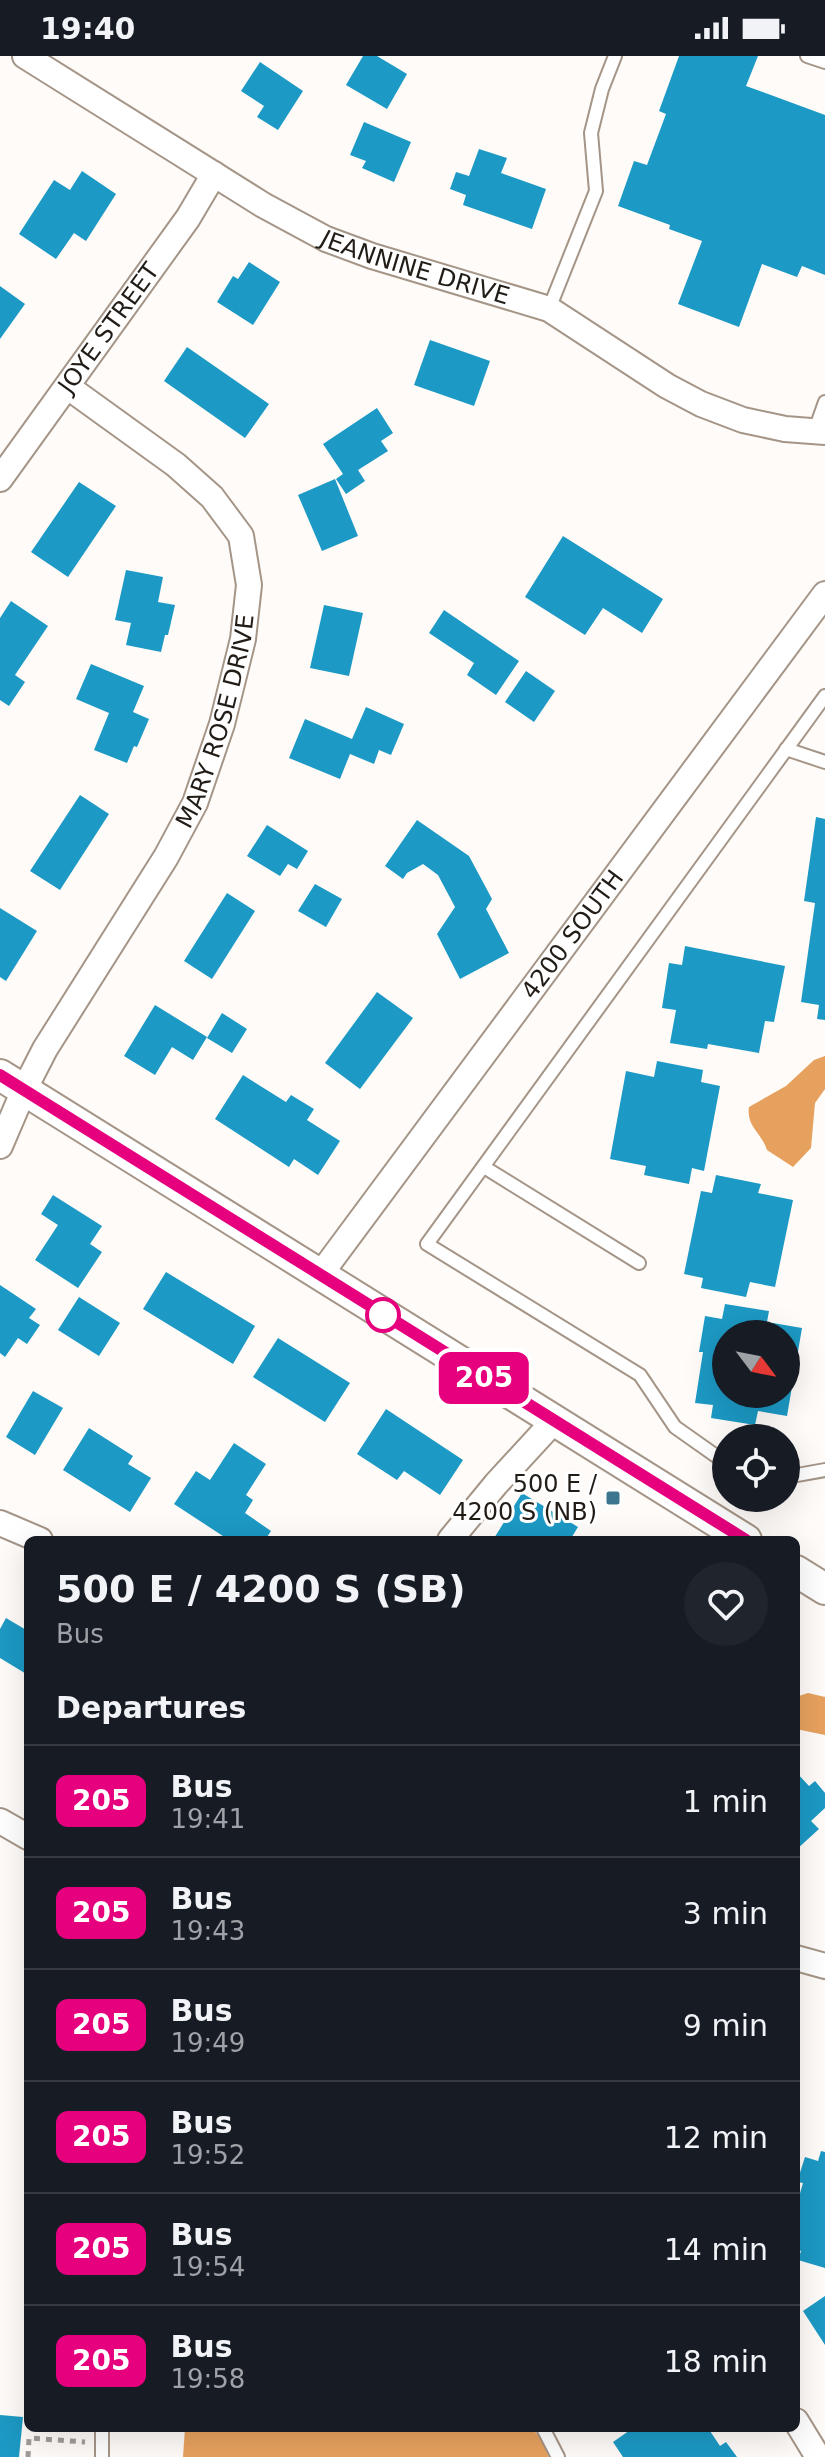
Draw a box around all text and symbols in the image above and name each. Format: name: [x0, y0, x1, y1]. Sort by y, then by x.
text: 19:40: [40, 11, 136, 46]
street label: JEANNINE DRIVE: [314, 224, 513, 310]
street label: JOYE STREET: [51, 257, 165, 400]
street label: MARY ROSE DRIVE: [170, 613, 260, 833]
street label: 4200 SOUTH: [516, 865, 629, 1004]
unlabelled marker: [366, 1298, 400, 1332]
north arrow: [712, 1320, 800, 1408]
map controls: [712, 1320, 800, 1512]
line badge: 205: [438, 1352, 530, 1404]
text: 205: [455, 1361, 513, 1394]
button: locate: [712, 1424, 800, 1512]
place label: 500 E / 4200 S (NB): [452, 1470, 598, 1526]
marker: 500 E / 4200 S (NB): [604, 1489, 622, 1507]
button: heart: [684, 1562, 768, 1646]
text: 500 E / 4200 S (SB): [56, 1567, 466, 1611]
text: Bus: [56, 1619, 104, 1649]
text: Departures: [56, 1690, 246, 1725]
text: Bus: [170, 1769, 233, 1804]
text: 205: [72, 1784, 130, 1817]
text: 1 min: [683, 1784, 768, 1819]
text: 19:41: [170, 1804, 245, 1834]
text: Bus: [170, 1881, 233, 1916]
text: 205: [72, 1896, 130, 1929]
text: 3 min: [683, 1896, 768, 1931]
text: 19:43: [170, 1916, 245, 1946]
text: Bus: [170, 1993, 233, 2028]
text: 205: [72, 2008, 130, 2041]
text: 9 min: [683, 2008, 768, 2043]
text: 19:49: [170, 2028, 245, 2058]
text: Bus: [170, 2105, 233, 2140]
text: 205: [72, 2120, 130, 2153]
text: 12 min: [664, 2120, 768, 2155]
text: 19:52: [170, 2140, 245, 2170]
text: Bus: [170, 2217, 233, 2252]
text: 205: [72, 2232, 130, 2265]
text: 14 min: [664, 2232, 768, 2267]
text: 19:54: [170, 2252, 245, 2282]
text: Bus: [170, 2329, 233, 2364]
text: 205: [72, 2344, 130, 2377]
text: 18 min: [664, 2344, 768, 2379]
text: 19:58: [170, 2364, 245, 2394]

